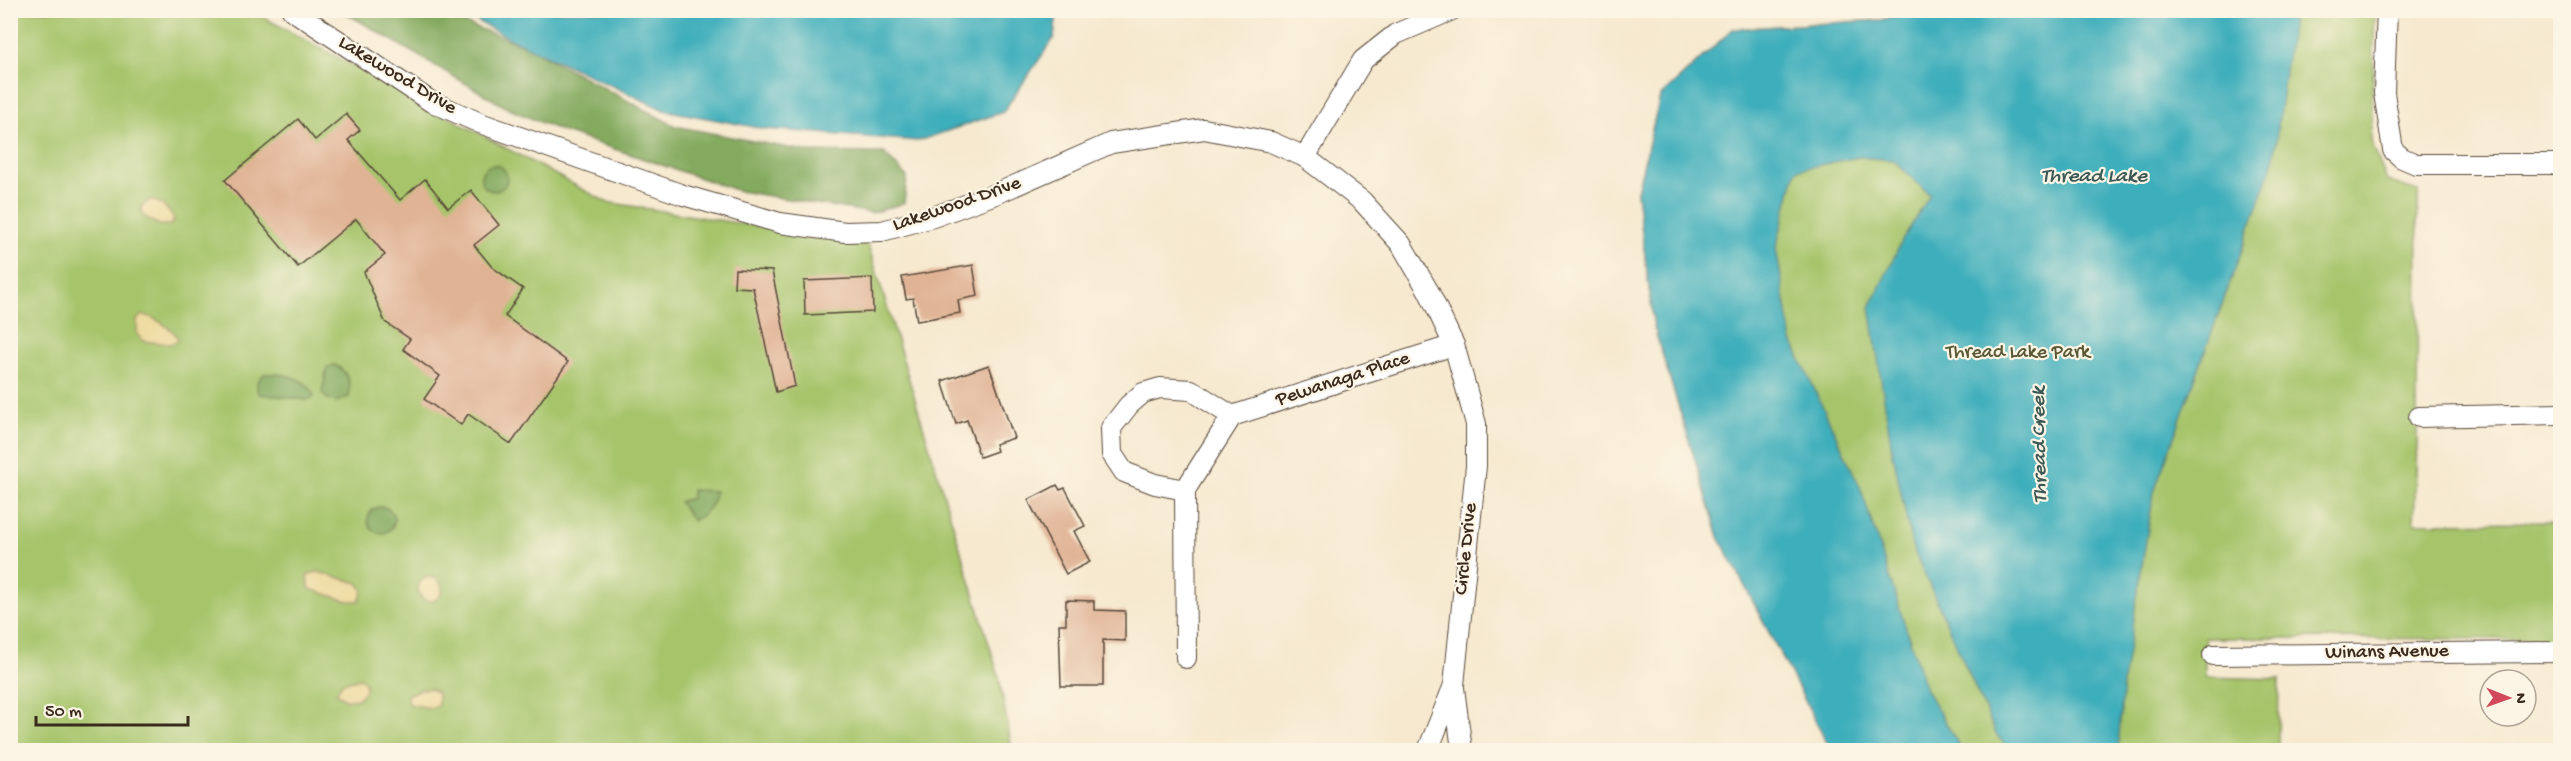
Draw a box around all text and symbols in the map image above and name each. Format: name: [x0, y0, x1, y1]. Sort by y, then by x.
street label: Lakewood Drive: [334, 32, 461, 121]
water label: Thread Lake: [2041, 165, 2148, 190]
street label: Lakewood Drive: [890, 172, 1025, 238]
park label: Thread Lake Park: [1945, 342, 2092, 365]
street label: Pewanaga Place: [1272, 347, 1414, 413]
water label: Thread Creek: [2027, 384, 2055, 503]
street label: Circle Drive: [1451, 501, 1483, 596]
street label: Winans Avenue: [2325, 640, 2450, 666]
north arrow: [2478, 668, 2538, 728]
scale bar: [36, 689, 188, 727]
text: N: [2510, 693, 2529, 704]
text: 50 m: [45, 702, 82, 723]

